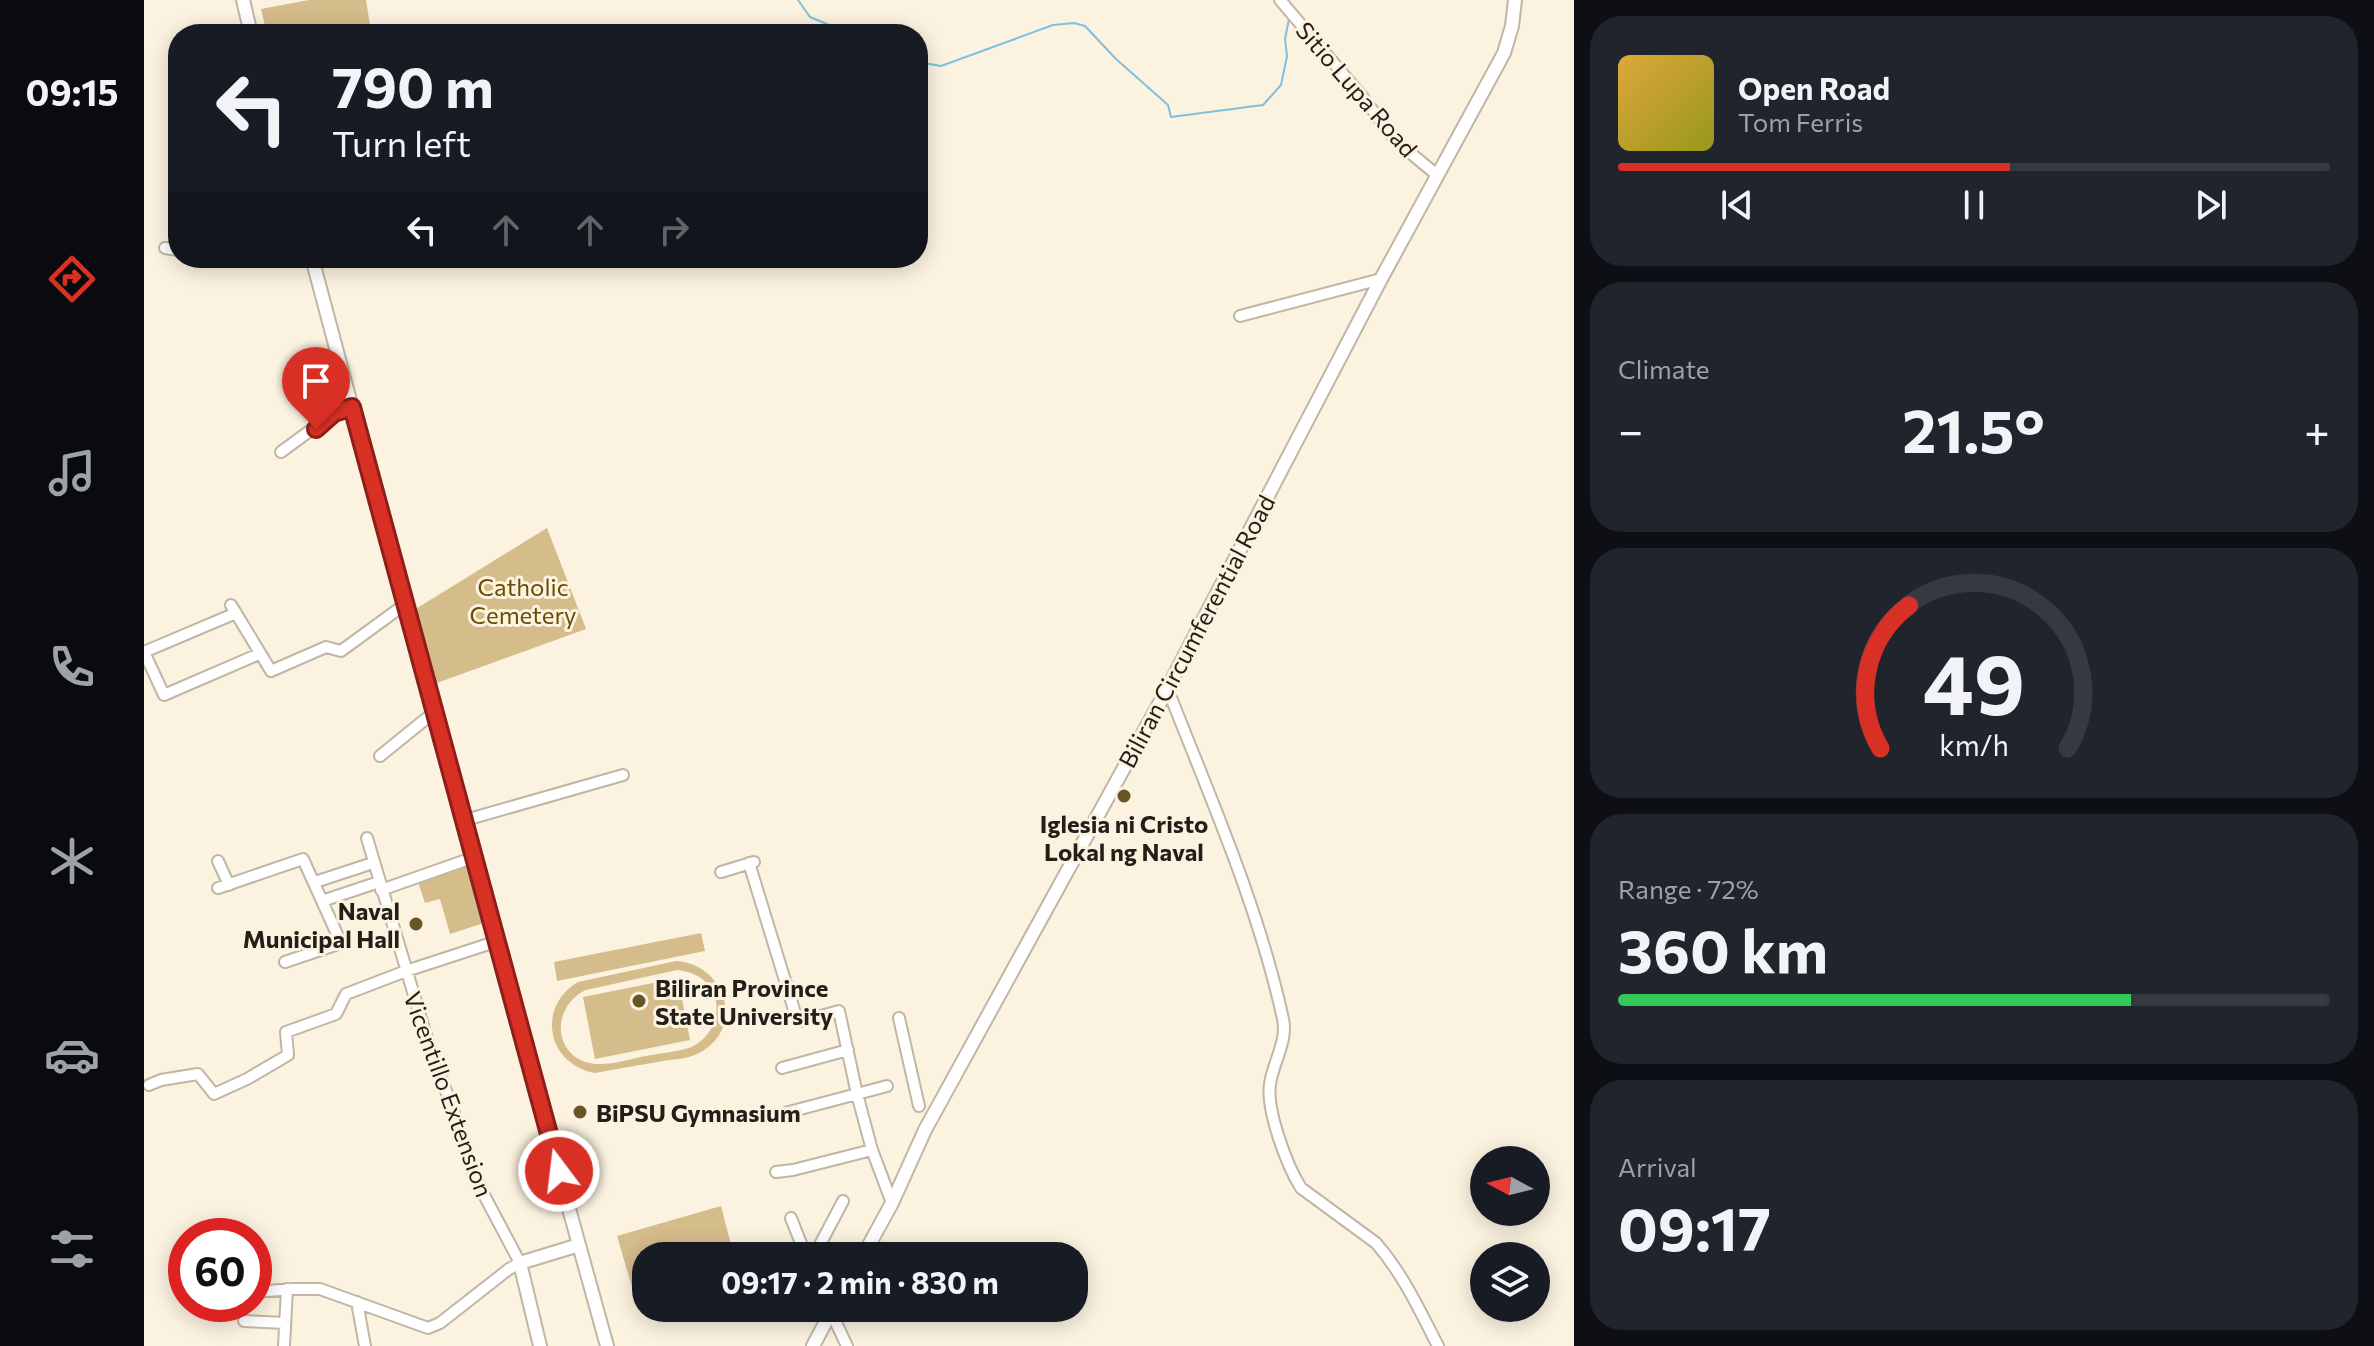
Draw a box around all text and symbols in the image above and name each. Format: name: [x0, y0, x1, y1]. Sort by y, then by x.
street label: Sitio Lupa Road: [1290, 15, 1424, 163]
text: 790 m: [332, 51, 494, 120]
icon: left: [200, 56, 304, 160]
text: 09:15: [26, 69, 118, 113]
text: Open Road: [1738, 69, 1890, 106]
text: Tom Ferris: [1738, 106, 1863, 137]
text: Turn left: [332, 120, 471, 164]
icon: previous: [1715, 183, 1759, 227]
icon: pause: [1952, 183, 1996, 227]
icon: next: [2189, 183, 2233, 227]
icon: left: [400, 208, 444, 252]
icon: ahead: [484, 208, 528, 252]
icon: ahead: [568, 208, 612, 252]
icon: right: [652, 208, 696, 252]
icon: directions: [44, 251, 100, 307]
pin: [282, 347, 350, 429]
text: Climate: [1618, 353, 1710, 384]
icon: arrive: [294, 359, 338, 403]
text: 21.5°: [1902, 392, 2045, 465]
text: −: [1618, 402, 1643, 456]
text: +: [2304, 402, 2330, 456]
icon: music: [44, 445, 100, 501]
street label: Biliran Circumferential Road: [1112, 490, 1280, 772]
park label: Catholic Cemetery: [470, 572, 576, 629]
text: 49: [1923, 630, 2025, 732]
icon: phone: [44, 639, 100, 695]
text: km/h: [1939, 727, 2009, 762]
marker: Iglesia ni Cristo Lokal ng Naval: [1115, 787, 1133, 805]
place label: Iglesia ni Cristo Lokal ng Naval: [1040, 809, 1208, 866]
icon: climate: [44, 833, 100, 889]
text: Range · 72%: [1618, 873, 1759, 904]
place label: Naval Municipal Hall: [243, 896, 400, 953]
text: 360 km: [1618, 912, 1828, 985]
marker: Naval Municipal Hall: [407, 915, 425, 933]
place label: Biliran Province State University: [655, 973, 833, 1030]
street label: Vicentillo Extension: [398, 987, 500, 1201]
marker: Biliran Province State University: [630, 992, 648, 1010]
icon: car: [44, 1027, 100, 1083]
place label: BiPSU Gymnasium: [596, 1098, 801, 1127]
marker: BiPSU Gymnasium: [571, 1103, 589, 1121]
position arrow: [517, 1129, 601, 1213]
north arrow: [1470, 1146, 1550, 1226]
map controls: [1470, 1146, 1550, 1322]
text: Arrival: [1618, 1151, 1697, 1182]
text: 09:17: [1618, 1190, 1771, 1263]
speed limit sign: 60: [168, 1218, 272, 1322]
icon: filters: [44, 1221, 100, 1277]
button: layers: [1470, 1242, 1550, 1322]
text: 09:17 · 2 min · 830 m: [721, 1263, 999, 1300]

